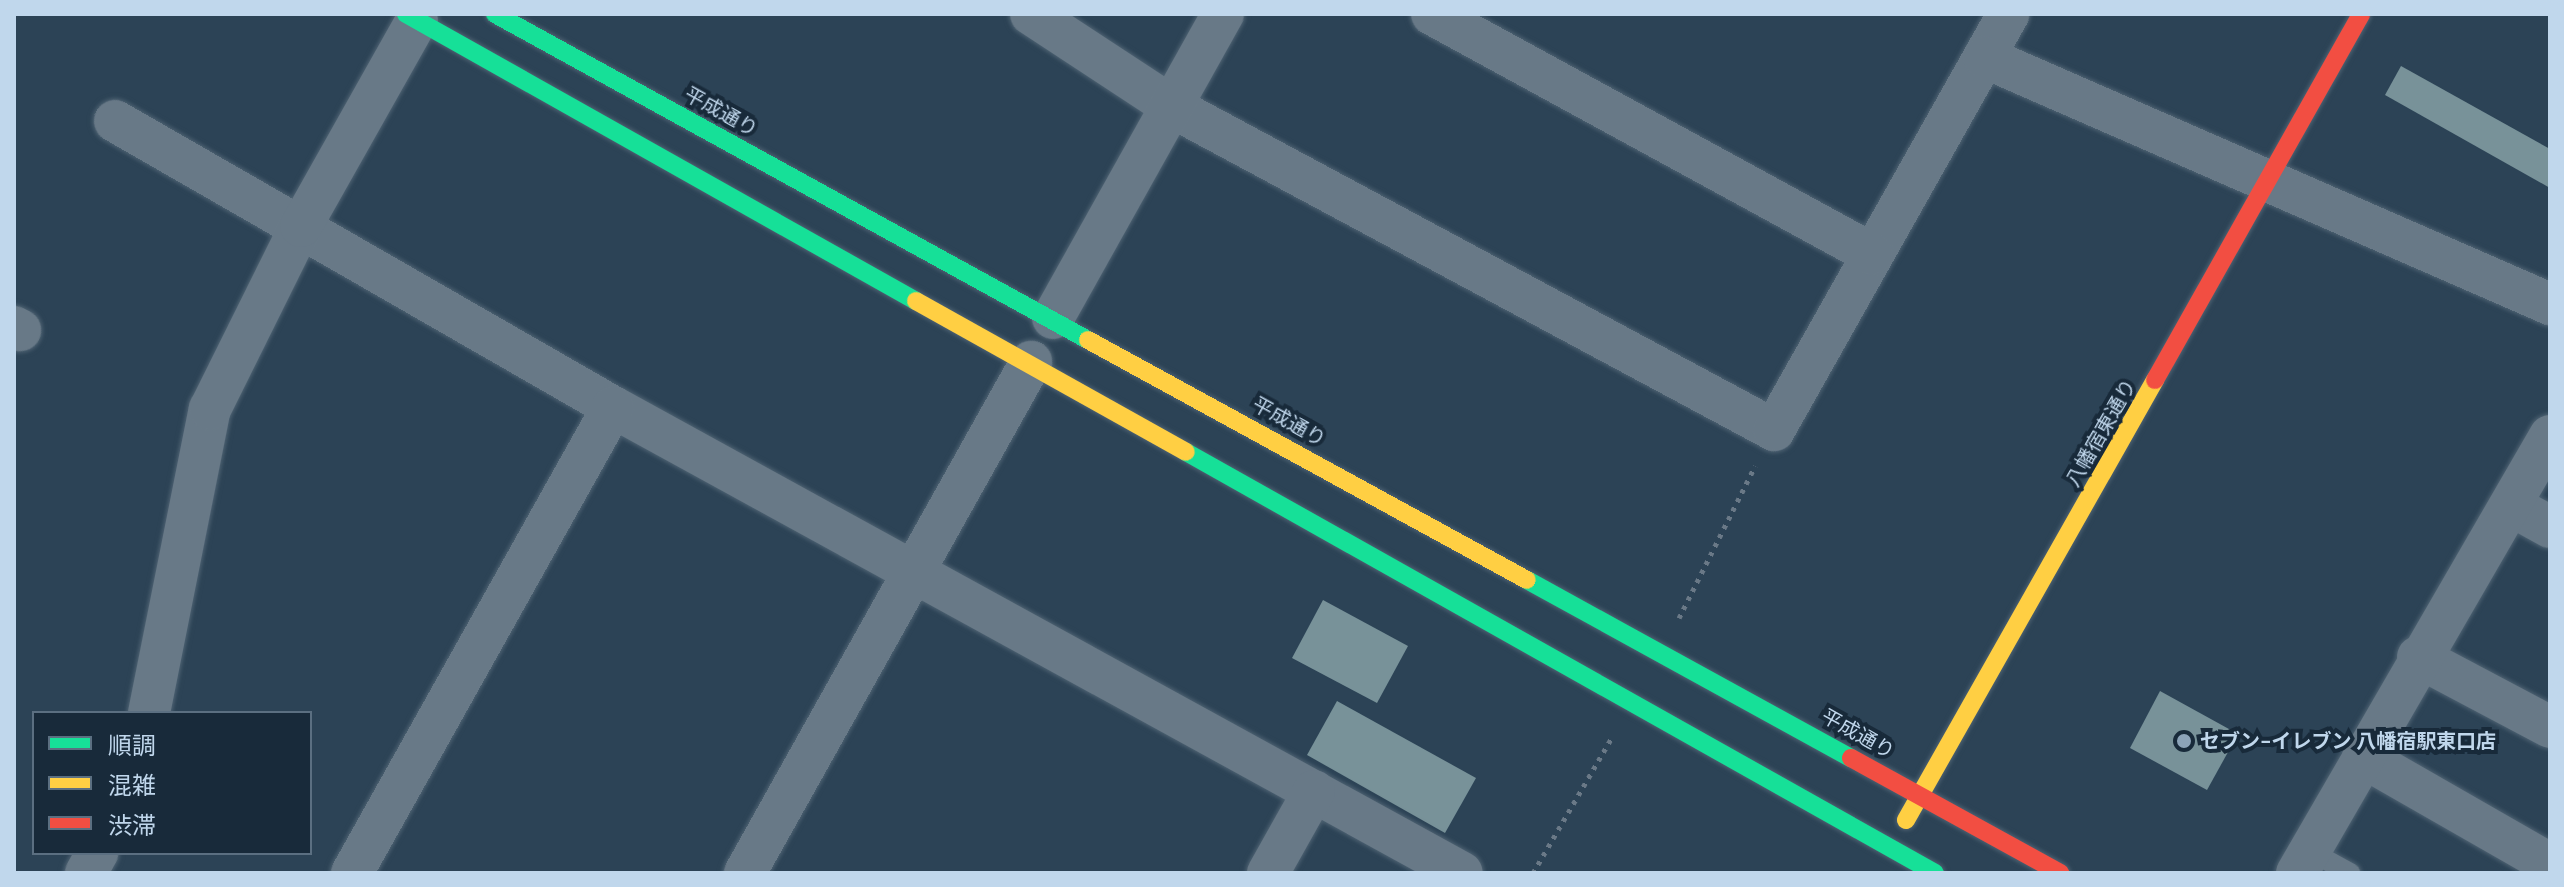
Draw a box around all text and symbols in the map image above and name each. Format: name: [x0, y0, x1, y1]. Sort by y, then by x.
street label: 平成通り: [680, 82, 762, 142]
street label: 八幡宿東通り: [2061, 375, 2141, 491]
street label: 平成通り: [1248, 392, 1330, 452]
street label: 平成通り: [1817, 704, 1899, 764]
legend: [32, 711, 312, 855]
place label: セブン-イレブン 八幡宿駅東口店: [2200, 729, 2496, 753]
text: 順調: [108, 730, 156, 761]
marker: セブン-イレブン 八幡宿駅東口店: [2175, 732, 2193, 750]
text: 混雑: [108, 770, 156, 801]
text: 渋滞: [108, 810, 156, 841]

